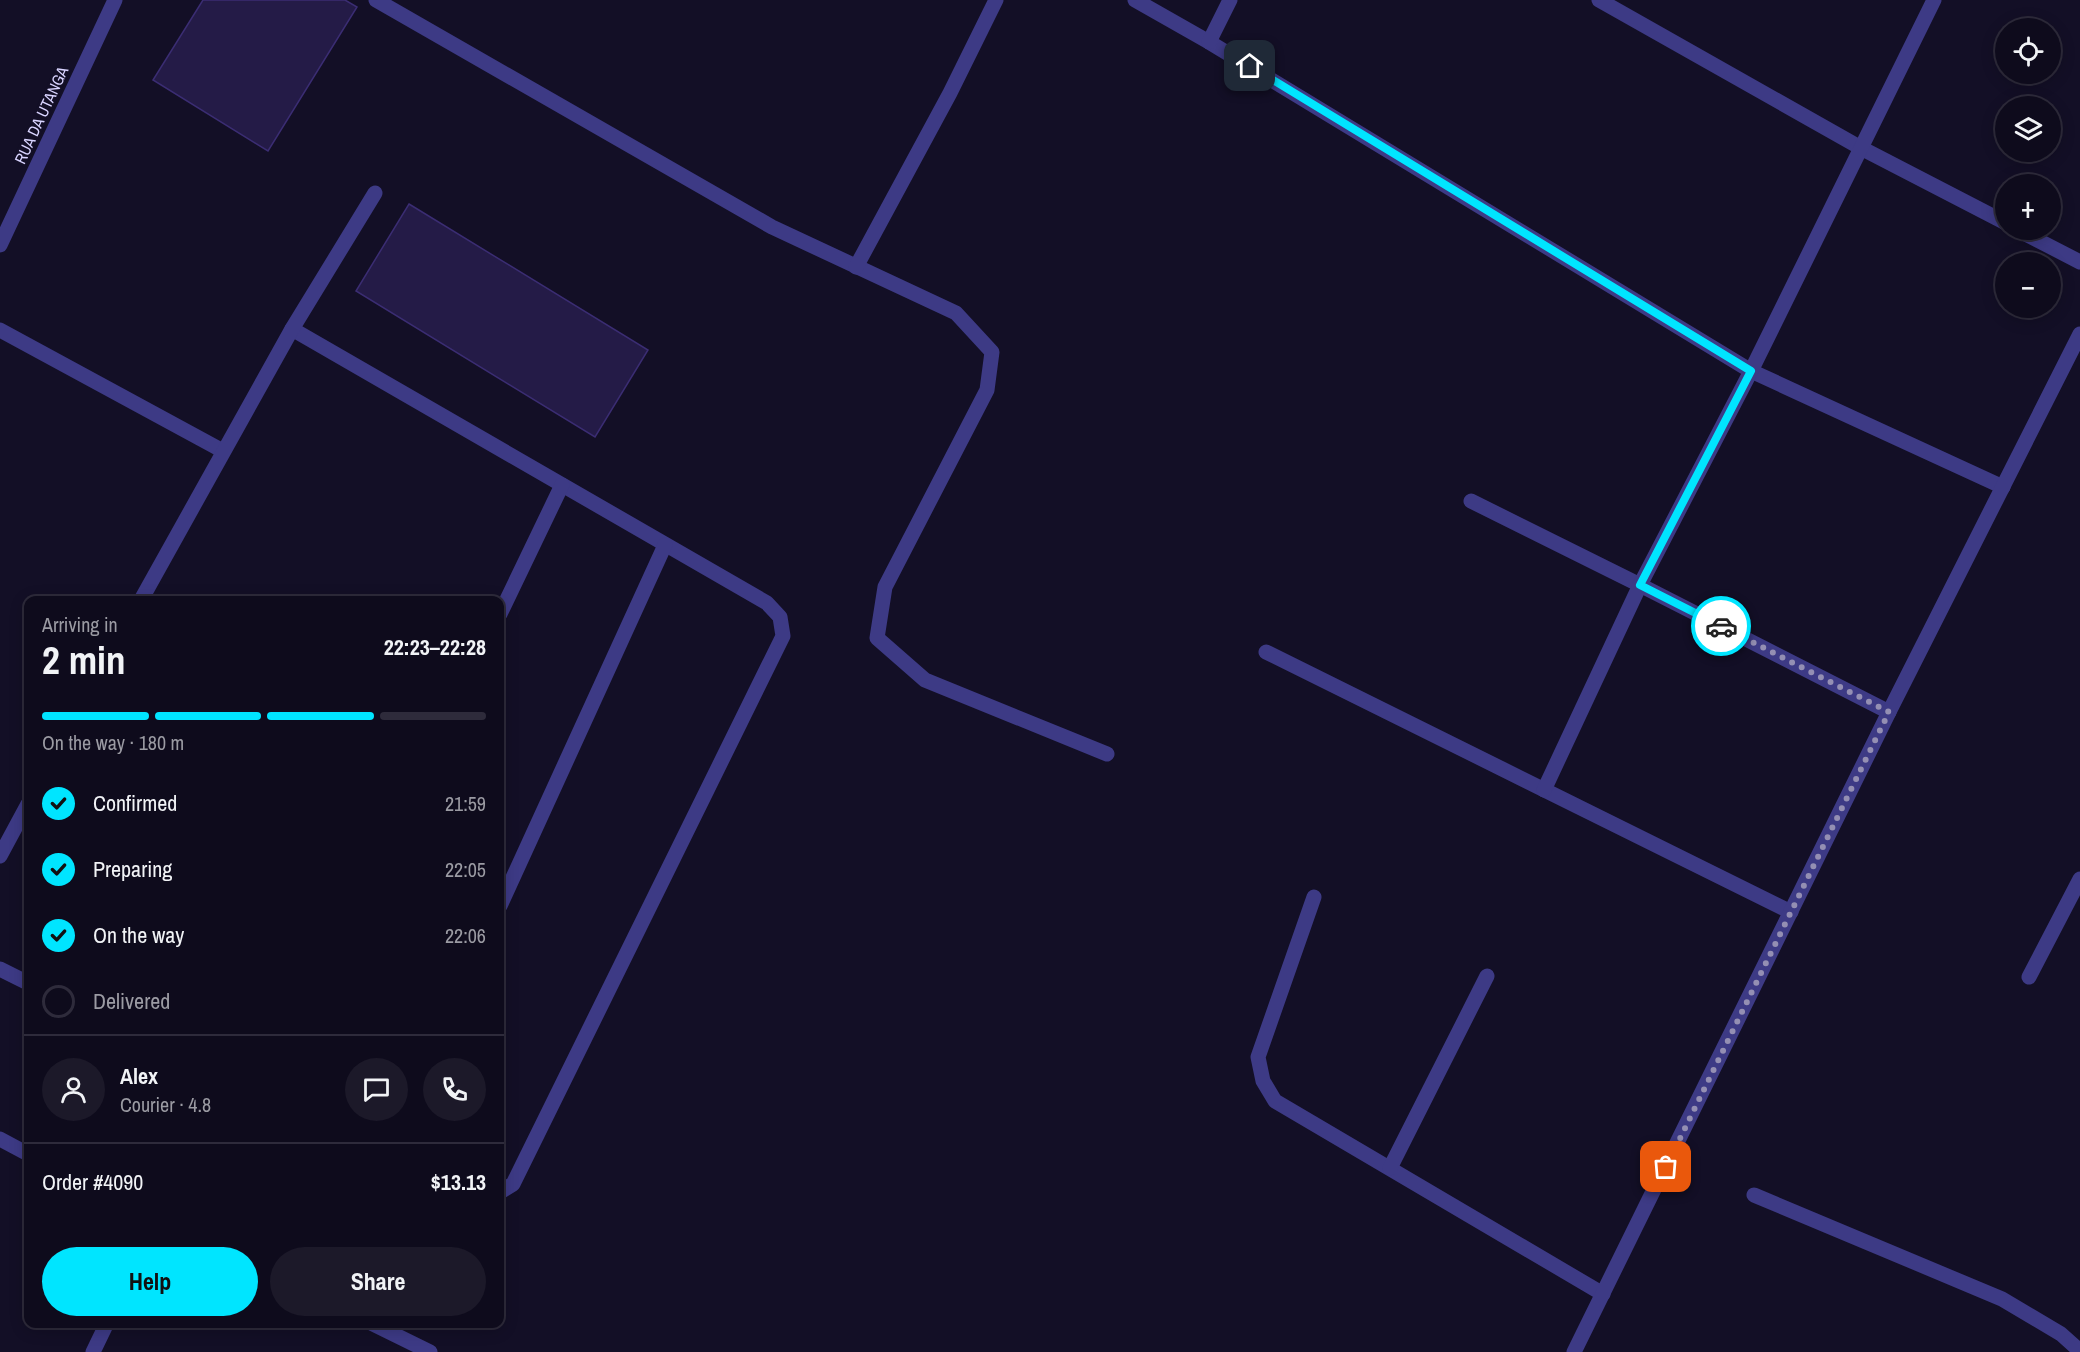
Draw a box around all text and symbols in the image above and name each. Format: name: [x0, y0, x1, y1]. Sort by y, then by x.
map controls: [1995, 18, 2061, 318]
button: locate: [1995, 18, 2061, 84]
pin: [1224, 40, 1275, 91]
icon: home: [1233, 49, 1266, 82]
street label: RUA DA UTANGA: [9, 62, 73, 167]
button: layers: [1995, 96, 2061, 162]
button: +: [1995, 174, 2061, 240]
button: −: [1995, 252, 2061, 318]
courier: [1691, 596, 1751, 656]
icon: car: [1705, 610, 1738, 643]
text: Arriving in: [42, 611, 118, 638]
text: 22:23–22:28: [384, 632, 486, 662]
text: 2 min: [42, 634, 126, 686]
text: On the way · 180 m: [42, 729, 184, 756]
icon: check: [42, 787, 75, 820]
text: Confirmed: [93, 788, 177, 818]
text: 21:59: [445, 790, 486, 817]
icon: check: [42, 853, 75, 886]
text: Preparing: [93, 854, 172, 884]
text: 22:05: [445, 856, 486, 883]
icon: check: [42, 919, 75, 952]
text: On the way: [93, 920, 184, 950]
text: 22:06: [445, 922, 486, 949]
text: Delivered: [93, 986, 170, 1016]
button: person: [42, 1058, 105, 1121]
button: chat: [345, 1058, 408, 1121]
button: phone: [423, 1058, 486, 1121]
text: Alex: [120, 1061, 158, 1091]
text: Courier · 4.8: [120, 1091, 211, 1118]
pin: [1640, 1141, 1691, 1192]
icon: bag: [1649, 1150, 1682, 1183]
text: Order #4090: [42, 1167, 143, 1197]
text: $13.13: [431, 1167, 486, 1197]
button: Help: [42, 1247, 258, 1316]
button: Share: [270, 1247, 486, 1316]

